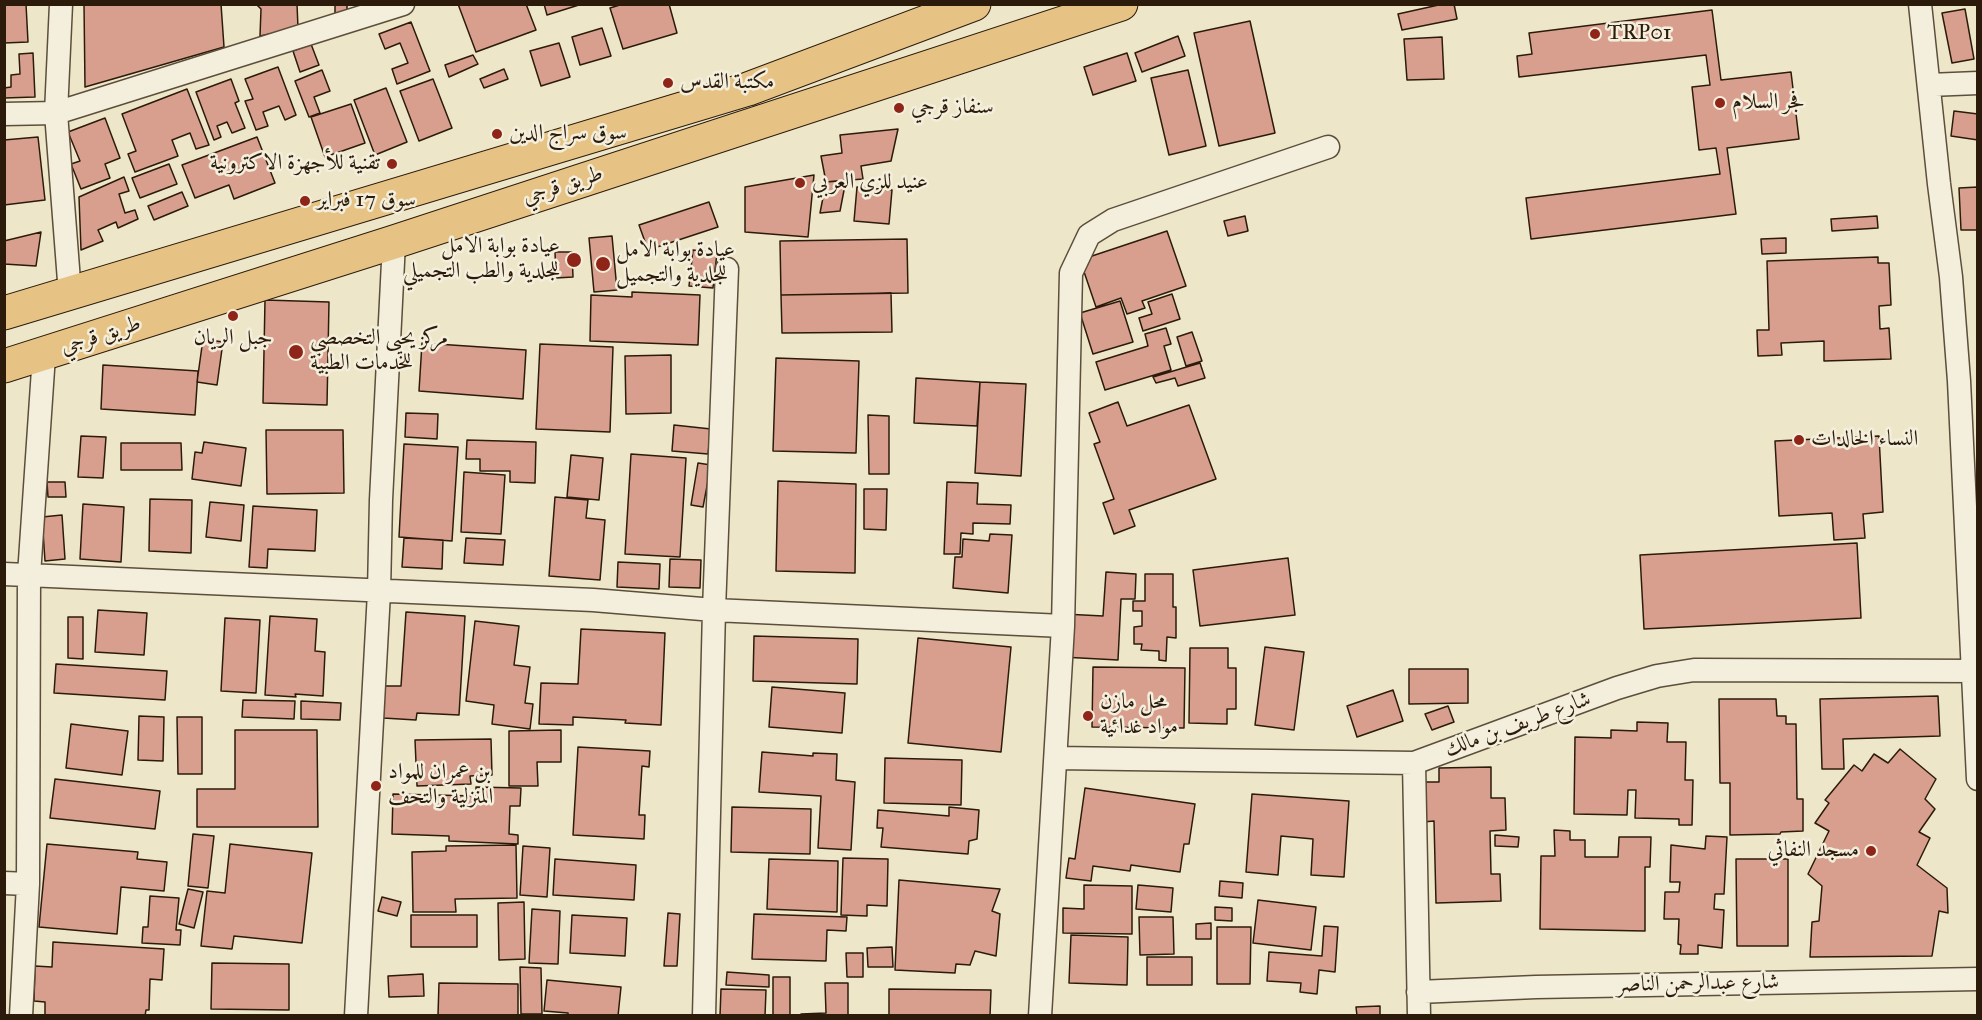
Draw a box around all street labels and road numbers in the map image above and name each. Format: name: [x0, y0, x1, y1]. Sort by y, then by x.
street label: طريق قرجي: [519, 161, 607, 211]
street label: طريق قرجي: [57, 311, 145, 361]
street label: شارع طريف بن مالك: [1441, 686, 1595, 764]
street label: شارع عبدالرحمن الناصر: [1617, 969, 1779, 999]

